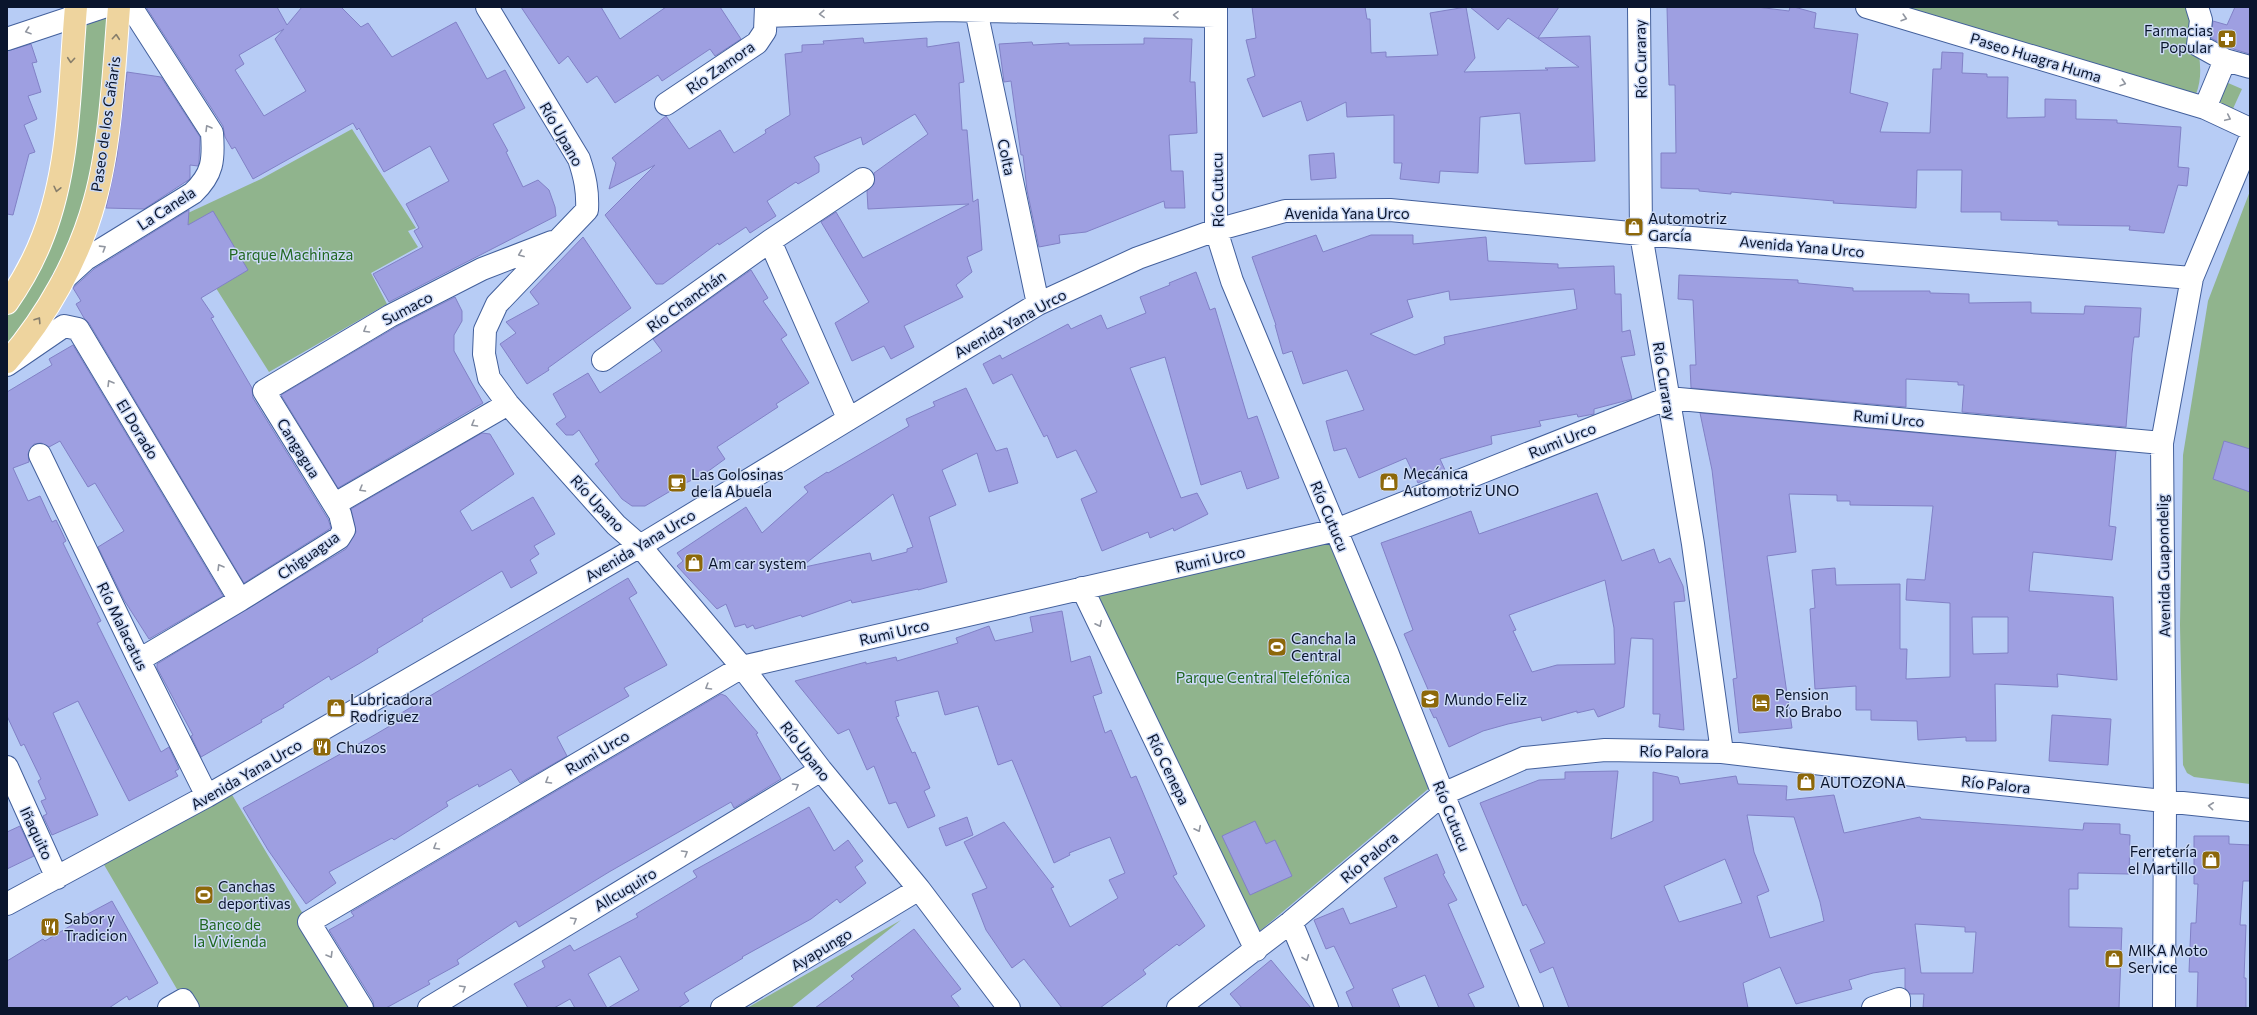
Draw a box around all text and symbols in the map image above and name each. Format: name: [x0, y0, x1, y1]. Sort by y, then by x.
one-way arrow: [819, 10, 825, 19]
one-way arrow: [1173, 10, 1179, 19]
one-way arrow: [1901, 13, 1908, 22]
street label: Río Curaray: [1630, 19, 1650, 99]
place label: Farmacias Popular: [2144, 21, 2213, 56]
one-way arrow: [25, 26, 32, 35]
street label: Paseo Huagra Huma: [1968, 28, 2104, 86]
pharmacy icon: Farmacias Popular: [2216, 28, 2238, 50]
one-way arrow: [112, 34, 121, 40]
street label: Río Zamora: [682, 37, 758, 97]
street label: Paseo de los Cañaris: [87, 55, 123, 193]
one-way arrow: [67, 57, 76, 63]
one-way arrow: [2119, 78, 2126, 87]
street label: Río Upano: [536, 99, 588, 169]
one-way arrow: [2223, 113, 2231, 121]
one-way arrow: [206, 125, 213, 132]
street label: Colta: [994, 137, 1020, 177]
street label: Río Cutucu: [1207, 152, 1227, 228]
street label: La Canela: [134, 183, 198, 233]
one-way arrow: [53, 186, 61, 192]
street label: Avenida Yana Urco: [1284, 204, 1410, 222]
place label: Automotriz García: [1648, 209, 1727, 244]
shop icon: Automotriz García: [1623, 216, 1645, 238]
street label: Avenida Yana Urco: [1739, 232, 1865, 260]
park label: Parque Machinaza: [229, 245, 353, 263]
one-way arrow: [99, 246, 106, 253]
one-way arrow: [517, 250, 524, 258]
street label: Río Chanchán: [643, 266, 729, 336]
street label: Avenida Yana Urco: [951, 285, 1069, 361]
street label: Sumaco: [379, 287, 435, 329]
one-way arrow: [34, 317, 41, 324]
one-way arrow: [363, 325, 370, 333]
street label: Río Curaray: [1650, 340, 1680, 422]
one-way arrow: [108, 380, 115, 387]
street label: El Dorado: [113, 396, 163, 462]
street label: Rumi Urco: [1853, 406, 1925, 430]
street label: Cangagua: [274, 415, 324, 481]
street label: Rumi Urco: [1526, 418, 1598, 462]
one-way arrow: [471, 419, 478, 426]
place label: Mecánica Automotriz UNO: [1403, 464, 1519, 499]
place label: Las Golosinas de la Abuela: [691, 465, 784, 500]
street label: Río Upano: [567, 471, 629, 535]
shop icon: Mecánica Automotriz UNO: [1378, 471, 1400, 493]
cafe icon: Las Golosinas de la Abuela: [666, 472, 688, 494]
street label: Río Cutucu: [1307, 478, 1353, 554]
one-way arrow: [359, 484, 366, 491]
street label: Avenida Guapondelig: [2153, 494, 2173, 638]
street label: Avenida Yana Urco: [582, 505, 698, 585]
street label: Chiguagua: [274, 527, 342, 583]
street label: Rumi Urco: [1173, 542, 1247, 576]
shop icon: Am car system: [683, 552, 705, 574]
place label: Am car system: [708, 554, 807, 572]
one-way arrow: [217, 564, 225, 571]
street label: Río Malacatus: [94, 579, 152, 673]
street label: Rumi Urco: [857, 615, 931, 649]
one-way arrow: [1094, 619, 1102, 627]
place label: Cancha la Central: [1291, 629, 1356, 664]
sports icon: Cancha la Central: [1266, 636, 1288, 658]
park label: Parque Central Telefónica: [1176, 668, 1350, 686]
one-way arrow: [705, 682, 712, 689]
place label: Pension Río Brabo: [1775, 685, 1842, 720]
school or university icon: Mundo Feliz: [1419, 688, 1441, 710]
place label: Lubricadora Rodriguez: [350, 690, 432, 725]
place label: Mundo Feliz: [1444, 690, 1527, 708]
hotel icon: Pension Río Brabo: [1750, 692, 1772, 714]
shop icon: Lubricadora Rodriguez: [325, 697, 347, 719]
street label: Río Upano: [777, 717, 835, 785]
street label: Rumi Urco: [562, 726, 632, 778]
street label: Río Cenepa: [1144, 730, 1194, 808]
street label: Avenida Yana Urco: [187, 735, 305, 813]
restaurant icon: Chuzos: [311, 736, 333, 758]
place label: Chuzos: [336, 738, 386, 756]
street label: Río Palora: [1639, 741, 1709, 761]
shop icon: AUTOZONA: [1795, 771, 1817, 793]
street label: Río Palora: [1961, 771, 2031, 797]
place label: AUTOZONA: [1820, 773, 1906, 791]
one-way arrow: [545, 777, 552, 784]
street label: Río Cutucu: [1430, 778, 1474, 854]
one-way arrow: [792, 783, 799, 790]
one-way arrow: [2208, 802, 2214, 811]
street label: Iñaquito: [17, 804, 57, 862]
one-way arrow: [1193, 825, 1201, 832]
street label: Río Palora: [1337, 828, 1401, 886]
place label: Ferretería el Martillo: [2128, 842, 2197, 877]
one-way arrow: [433, 843, 440, 850]
shop icon: Ferretería el Martillo: [2200, 849, 2222, 871]
one-way arrow: [681, 850, 688, 858]
street label: Allcuquiro: [591, 863, 659, 915]
place label: Canchas deportivas: [218, 877, 291, 912]
sports icon: Canchas deportivas: [193, 884, 215, 906]
place label: Sabor y Tradicion: [64, 909, 127, 944]
park label: Banco de la Vivienda: [193, 915, 267, 950]
restaurant icon: Sabor y Tradicion: [39, 916, 61, 938]
one-way arrow: [570, 918, 577, 925]
street label: Ayapungo: [787, 924, 855, 974]
place label: MIKA Moto Service: [2128, 941, 2208, 976]
shop icon: MIKA Moto Service: [2103, 948, 2125, 970]
one-way arrow: [325, 951, 332, 958]
one-way arrow: [1301, 954, 1309, 961]
one-way arrow: [459, 985, 466, 992]

